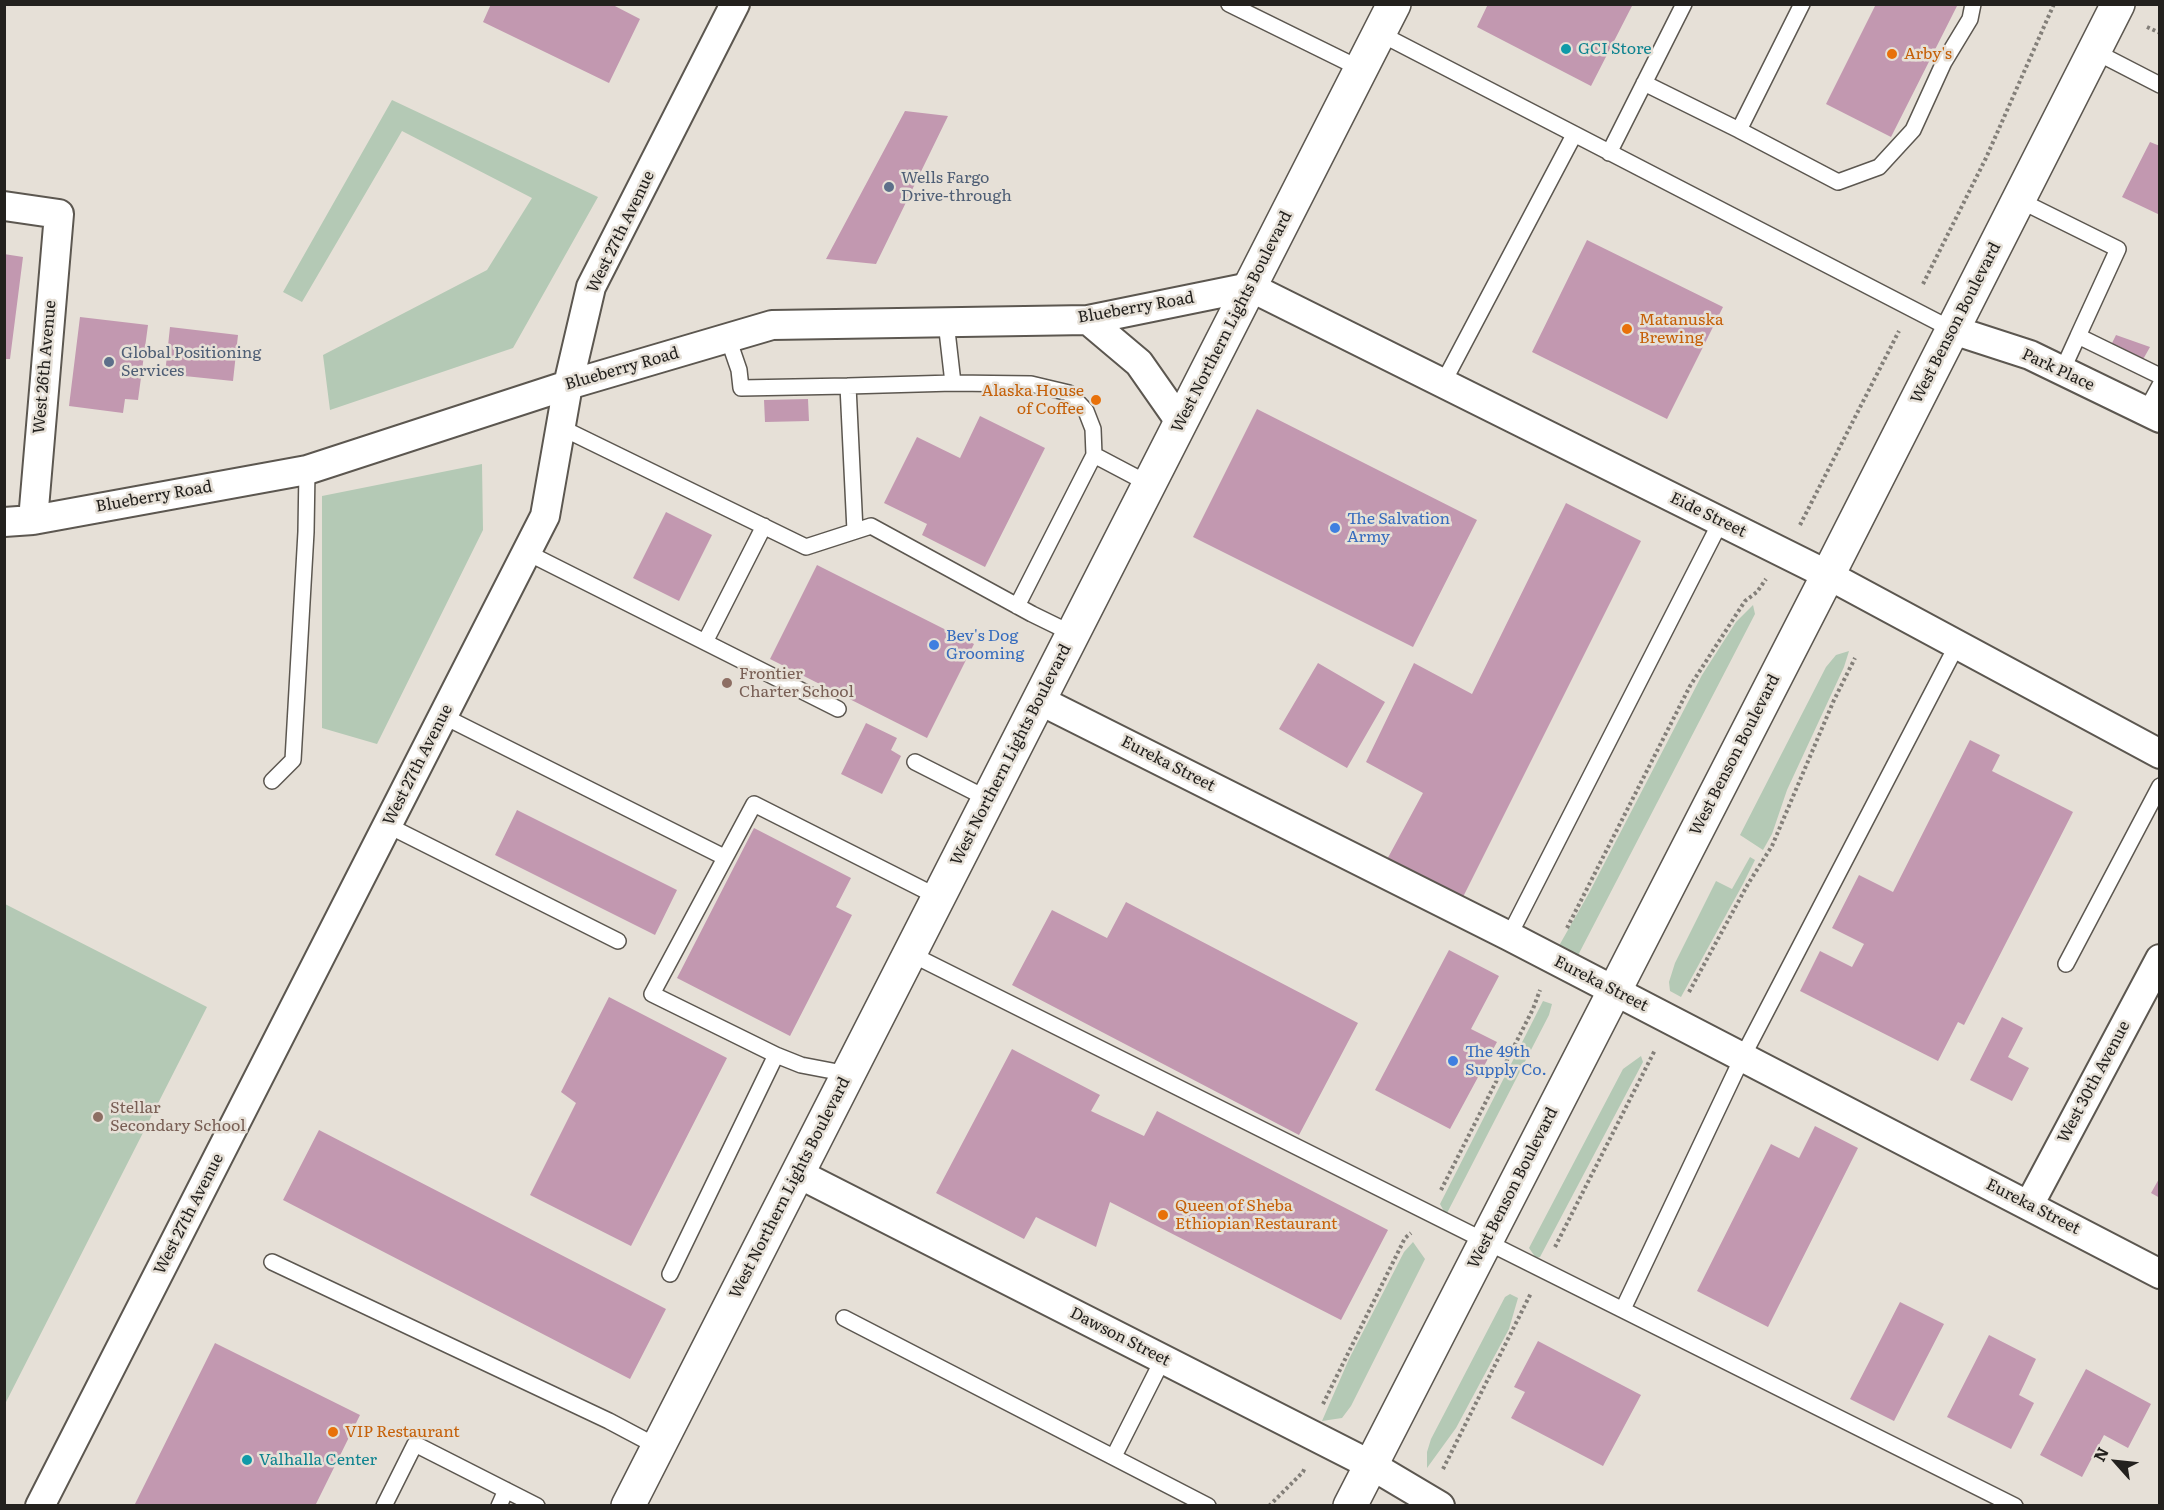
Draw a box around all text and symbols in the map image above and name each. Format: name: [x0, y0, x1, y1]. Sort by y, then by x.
place label: GCI Store: [1578, 39, 1652, 59]
marker: GCI Store: [1559, 42, 1573, 56]
place label: Arby's: [1904, 44, 1952, 64]
marker: Arby's: [1885, 47, 1899, 61]
street label: West 27th Avenue: [583, 168, 659, 296]
place label: Wells Fargo Drive-through: [901, 168, 1012, 206]
marker: Wells Fargo Drive-through: [882, 180, 896, 194]
street label: West Northern Lights Boulevard: [1168, 208, 1296, 436]
street label: West Benson Boulevard: [1907, 239, 2005, 407]
street label: Blueberry Road: [1076, 288, 1196, 328]
street label: West 26th Avenue: [30, 299, 60, 435]
place label: Matanuska Brewing: [1639, 310, 1724, 348]
marker: Matanuska Brewing: [1620, 322, 1634, 336]
place label: Global Positioning Services: [121, 343, 261, 381]
street label: Blueberry Road: [563, 344, 681, 394]
street label: Park Place: [2019, 345, 2097, 395]
marker: Global Positioning Services: [102, 355, 116, 369]
place label: Alaska House of Coffee: [981, 381, 1084, 419]
marker: Alaska House of Coffee: [1089, 393, 1103, 407]
street label: Blueberry Road: [94, 477, 214, 517]
street label: Eide Street: [1667, 488, 1749, 542]
place label: The Salvation Army: [1347, 509, 1450, 547]
marker: The Salvation Army: [1328, 521, 1342, 535]
place label: Bev's Dog Grooming: [946, 626, 1024, 664]
marker: Bev's Dog Grooming: [927, 638, 941, 652]
street label: West Northern Lights Boulevard: [947, 641, 1075, 869]
place label: Frontier Charter School: [739, 664, 854, 702]
street label: West Benson Boulevard: [1686, 671, 1784, 839]
marker: Frontier Charter School: [720, 676, 734, 690]
street label: West 27th Avenue: [379, 701, 457, 829]
street label: Eureka Street: [1118, 732, 1218, 796]
street label: Eureka Street: [1551, 952, 1651, 1016]
street label: West 30th Avenue: [2054, 1018, 2134, 1146]
place label: The 49th Supply Co.: [1465, 1042, 1547, 1080]
marker: The 49th Supply Co.: [1446, 1054, 1460, 1068]
street label: West Northern Lights Boulevard: [726, 1074, 854, 1302]
place label: Stellar Secondary School: [110, 1098, 246, 1136]
street label: West Benson Boulevard: [1464, 1104, 1562, 1272]
marker: Stellar Secondary School: [91, 1110, 105, 1124]
street label: West 27th Avenue: [150, 1150, 228, 1278]
street label: Eureka Street: [1983, 1175, 2083, 1239]
place label: Queen of Sheba Ethiopian Restaurant: [1175, 1196, 1338, 1234]
marker: Queen of Sheba Ethiopian Restaurant: [1156, 1208, 1170, 1222]
street label: Dawson Street: [1067, 1303, 1173, 1371]
place label: VIP Restaurant: [345, 1422, 460, 1442]
marker: VIP Restaurant: [326, 1425, 340, 1439]
north arrow: [2086, 1432, 2146, 1492]
text: N: [2086, 1442, 2114, 1465]
place label: Valhalla Center: [259, 1450, 377, 1470]
marker: Valhalla Center: [240, 1453, 254, 1467]

